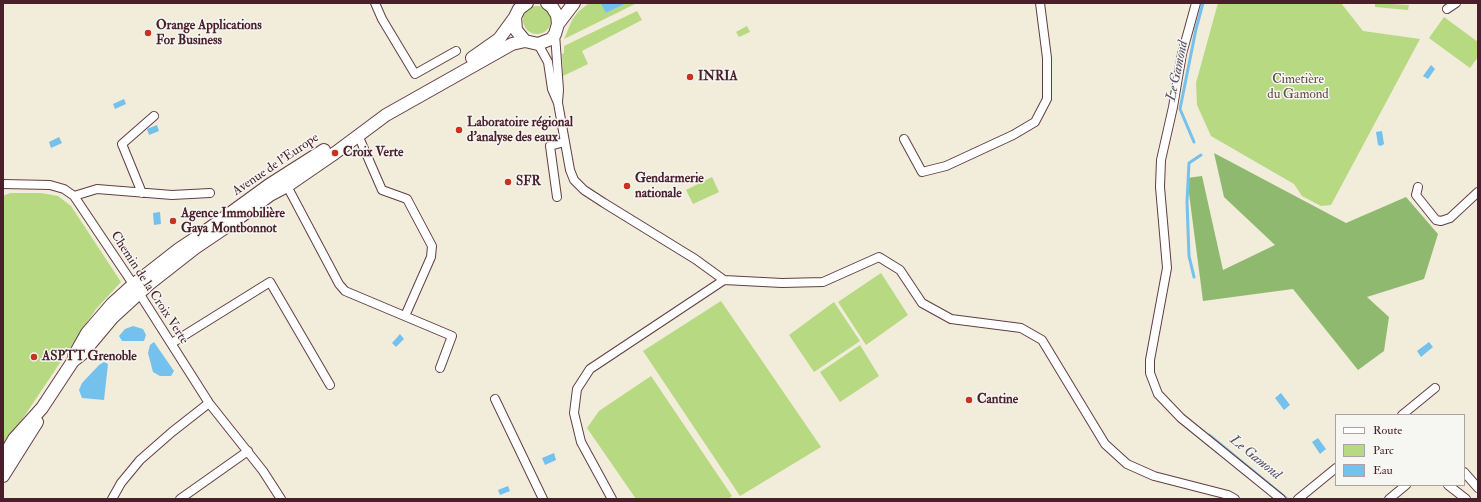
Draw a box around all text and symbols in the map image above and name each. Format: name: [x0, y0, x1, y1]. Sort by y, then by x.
place label: Orange Applications For Business: [156, 18, 262, 49]
marker: Orange Applications For Business: [143, 28, 153, 38]
water label: Le Gamond: [1163, 39, 1193, 103]
place label: INRIA: [698, 69, 738, 85]
marker: INRIA: [685, 72, 695, 82]
park label: Cimetière du Gamond: [1267, 72, 1329, 103]
place label: Laboratoire régional d'analyse des eaux: [467, 115, 573, 146]
marker: Laboratoire régional d'analyse des eaux: [454, 125, 464, 135]
street label: Avenue de l'Europe: [230, 130, 322, 200]
place label: Croix Verte: [343, 145, 403, 161]
marker: Croix Verte: [330, 148, 340, 158]
place label: Gendarmerie nationale: [635, 171, 704, 202]
place label: SFR: [516, 174, 541, 190]
marker: SFR: [503, 177, 513, 187]
marker: Gendarmerie nationale: [622, 181, 632, 191]
place label: Agence Immobilière Gaya Montbonnot: [181, 206, 285, 237]
marker: Agence Immobilière Gaya Montbonnot: [168, 216, 178, 226]
street label: Chemin de la Croix Verte: [107, 229, 191, 347]
place label: ASPTT Grenoble: [42, 349, 137, 365]
marker: ASPTT Grenoble: [29, 352, 39, 362]
place label: Cantine: [977, 392, 1018, 408]
marker: Cantine: [964, 395, 974, 405]
legend: [1335, 414, 1465, 486]
text: Route: [1373, 423, 1402, 438]
water label: Le Gamond: [1226, 432, 1284, 484]
text: Parc: [1373, 443, 1394, 458]
text: Eau: [1373, 463, 1393, 478]

